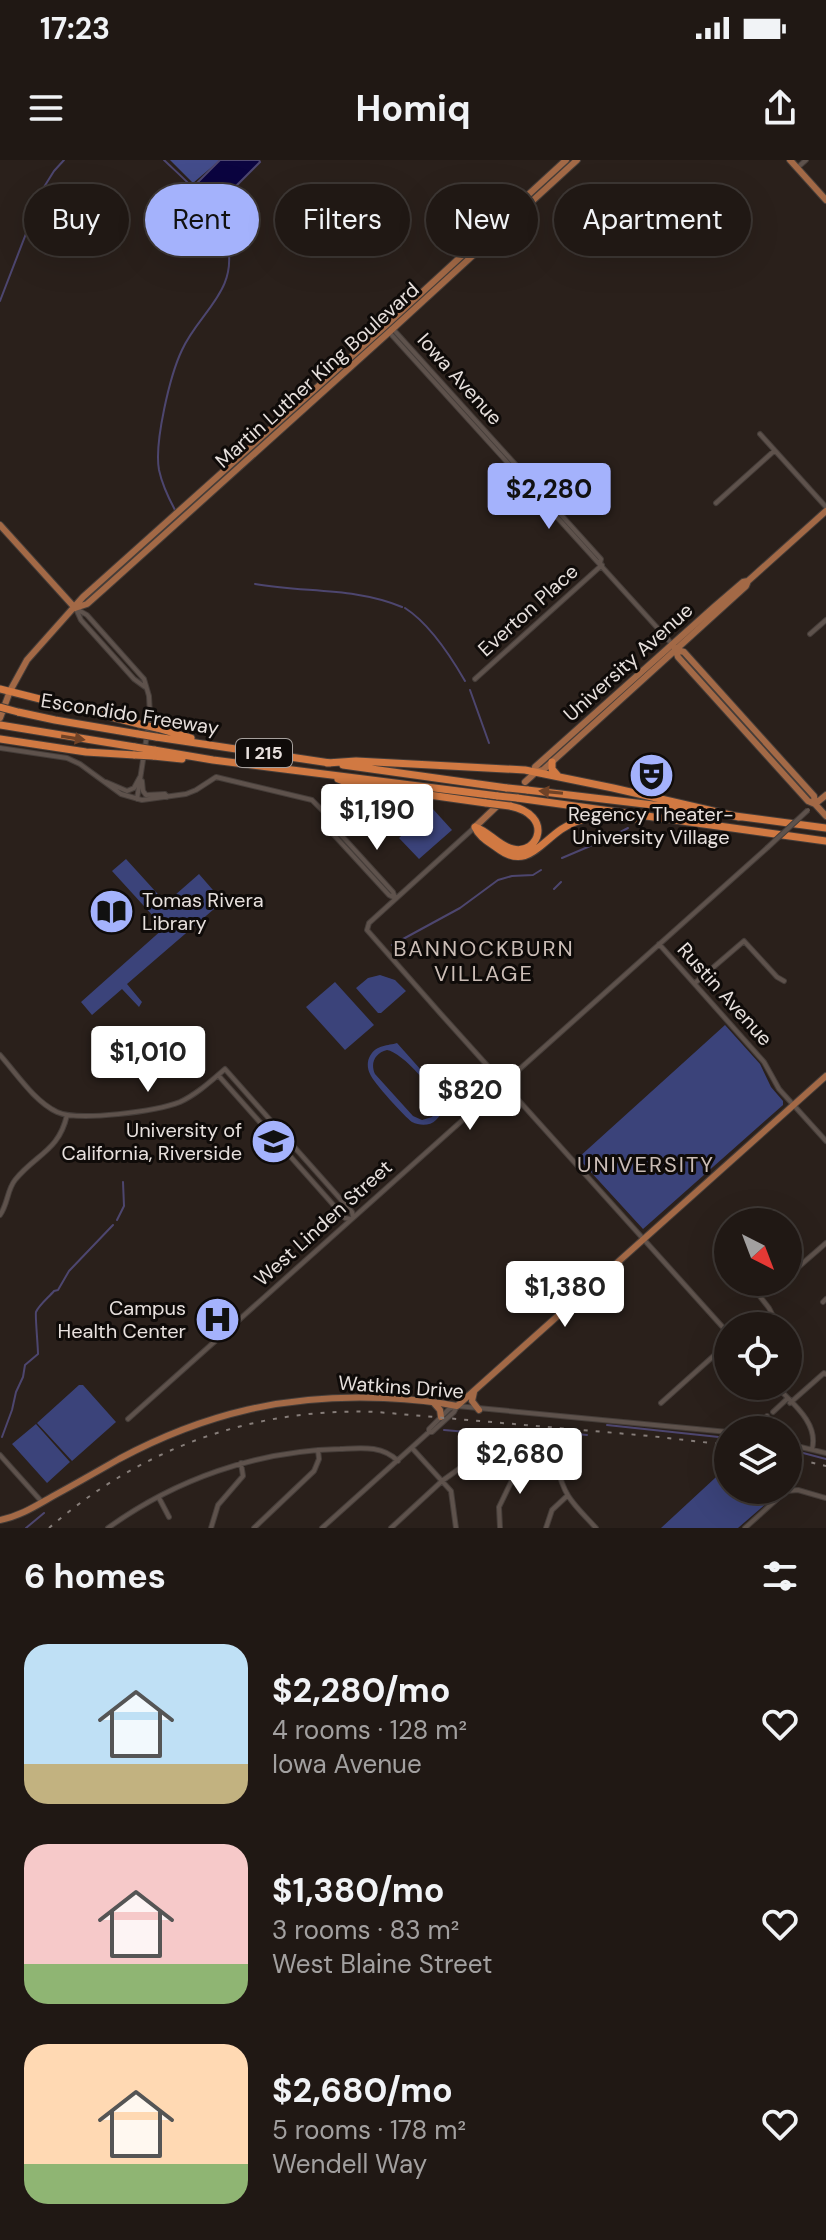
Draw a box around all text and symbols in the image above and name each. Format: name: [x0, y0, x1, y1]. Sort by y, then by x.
text: 17:23: [40, 9, 110, 48]
text: Homiq: [356, 85, 470, 132]
icon: menu: [24, 86, 68, 130]
icon: share: [758, 86, 802, 130]
chip: Buy: [24, 184, 129, 256]
chip: Rent: [145, 184, 259, 256]
chip: Filters: [275, 184, 410, 256]
chip: New: [426, 184, 538, 256]
chip: Apartment: [554, 184, 751, 256]
street label: Martin Luther King Boulevard: [210, 276, 424, 474]
street label: Iowa Avenue: [412, 327, 508, 431]
pin: $2,280: [484, 463, 614, 531]
text: $2,280: [506, 472, 592, 506]
street label: Everton Place: [472, 558, 584, 662]
street label: University Avenue: [558, 597, 698, 727]
street label: Escondido Freeway: [39, 687, 221, 741]
one-way arrow: [61, 732, 86, 744]
road number: I 215: [236, 739, 292, 767]
theatre icon: Regency Theater- University Village: [627, 751, 675, 799]
pin: $1,190: [312, 784, 442, 852]
one-way arrow: [538, 786, 563, 799]
text: $1,190: [339, 793, 415, 827]
place label: Regency Theater- University Village: [568, 801, 734, 850]
place label: Tomas Rivera Library: [142, 887, 264, 936]
library icon: Tomas Rivera Library: [87, 888, 135, 936]
district label: BANNOCKBURN VILLAGE: [393, 934, 575, 988]
street label: Rustin Avenue: [672, 937, 778, 1051]
pin: $1,010: [83, 1026, 213, 1094]
text: $1,010: [109, 1035, 187, 1069]
pin: $820: [423, 1064, 517, 1132]
text: $820: [437, 1073, 503, 1107]
place label: University of California, Riverside: [62, 1117, 242, 1166]
school or university icon: University of California, Riverside: [249, 1118, 297, 1166]
district label: UNIVERSITY: [577, 1150, 715, 1179]
street label: West Linden Street: [249, 1154, 397, 1292]
north arrow: [714, 1208, 802, 1296]
map controls: [714, 1208, 802, 1504]
pin: $1,380: [500, 1261, 630, 1329]
text: $1,380: [524, 1270, 606, 1304]
place label: Campus Health Center: [58, 1295, 186, 1344]
hospital icon: Campus Health Center: [193, 1296, 241, 1344]
button: locate: [714, 1312, 802, 1400]
street label: Watkins Drive: [337, 1370, 465, 1404]
button: layers: [714, 1416, 802, 1504]
pin: $2,680: [455, 1428, 585, 1496]
text: $2,680: [476, 1437, 564, 1471]
text: 6 homes: [24, 1554, 166, 1599]
icon: filters: [758, 1554, 802, 1598]
text: $2,280/mo: [272, 1668, 451, 1713]
icon: home: [88, 1676, 184, 1772]
icon: heart: [758, 1702, 802, 1746]
text: 4 rooms · 128 m²: [272, 1713, 467, 1747]
text: Iowa Avenue: [272, 1747, 422, 1781]
text: $1,380/mo: [272, 1868, 444, 1913]
icon: home: [88, 1876, 184, 1972]
icon: heart: [758, 1902, 802, 1946]
text: 3 rooms · 83 m²: [272, 1913, 459, 1947]
text: West Blaine Street: [272, 1947, 492, 1981]
text: $2,680/mo: [272, 2068, 453, 2113]
icon: home: [88, 2076, 184, 2172]
icon: heart: [758, 2102, 802, 2146]
text: 5 rooms · 178 m²: [272, 2113, 466, 2147]
text: Wendell Way: [272, 2147, 427, 2181]

